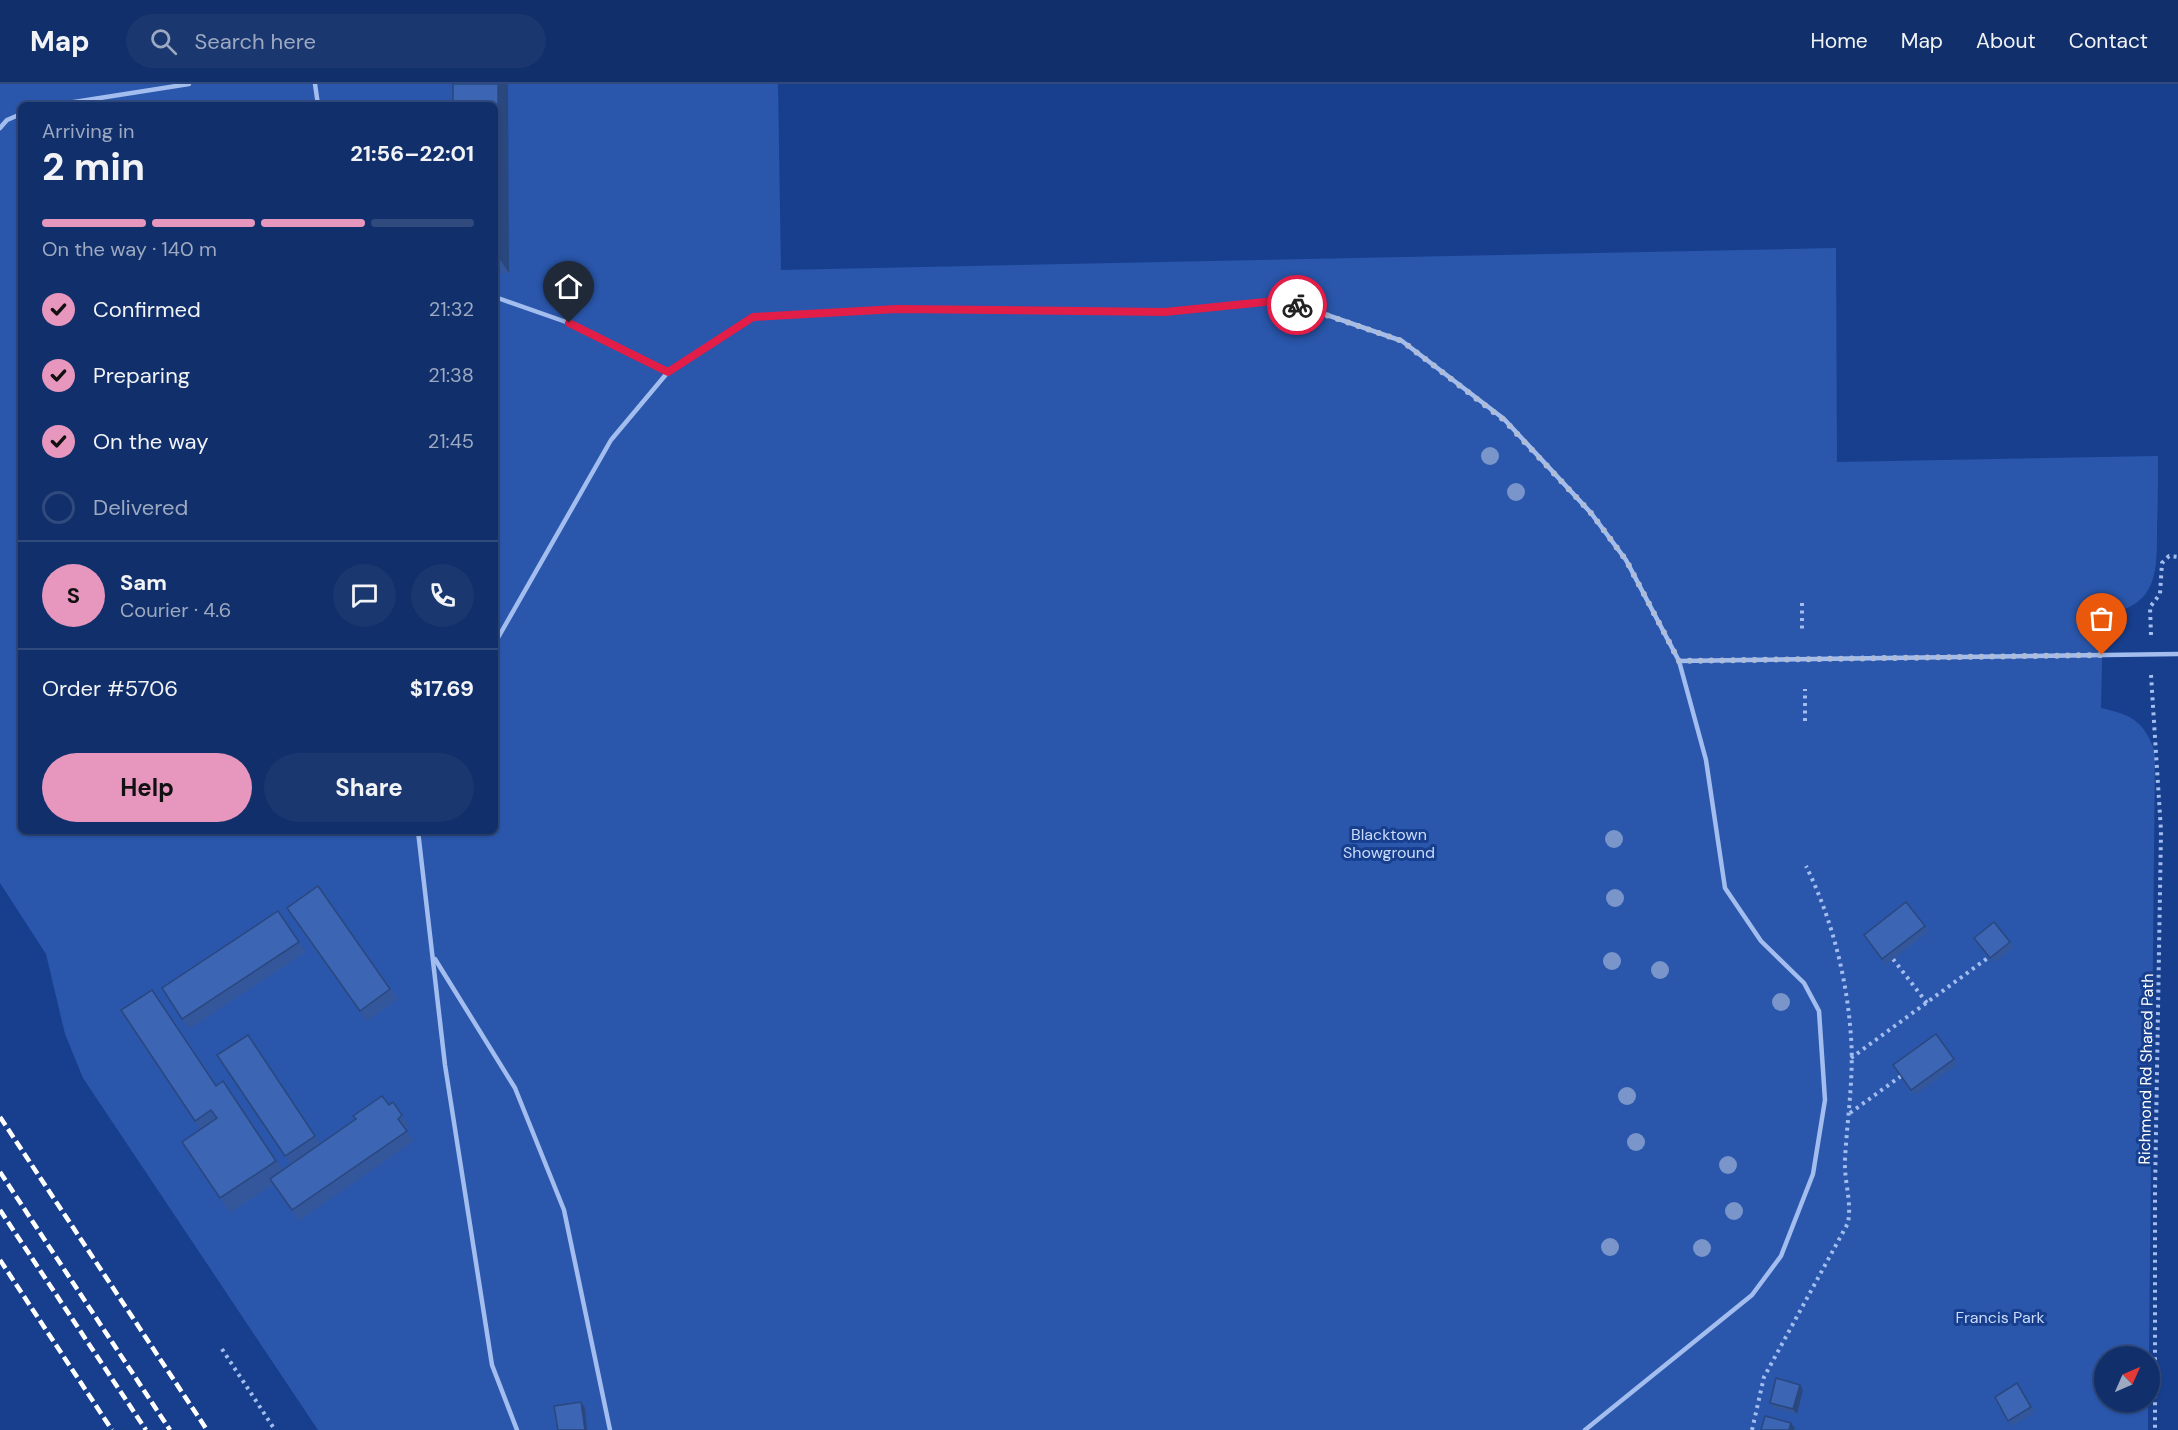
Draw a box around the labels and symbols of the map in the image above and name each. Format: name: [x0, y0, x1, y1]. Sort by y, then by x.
pin: [543, 261, 594, 323]
courier: [1267, 275, 1327, 335]
pin: [2076, 593, 2127, 655]
park label: Blacktown Showground: [1343, 824, 1435, 863]
street label: Richmond Rd Shared Path: [2134, 973, 2158, 1165]
park label: Francis Park: [1955, 1307, 2045, 1328]
north arrow: [2094, 1346, 2160, 1412]

